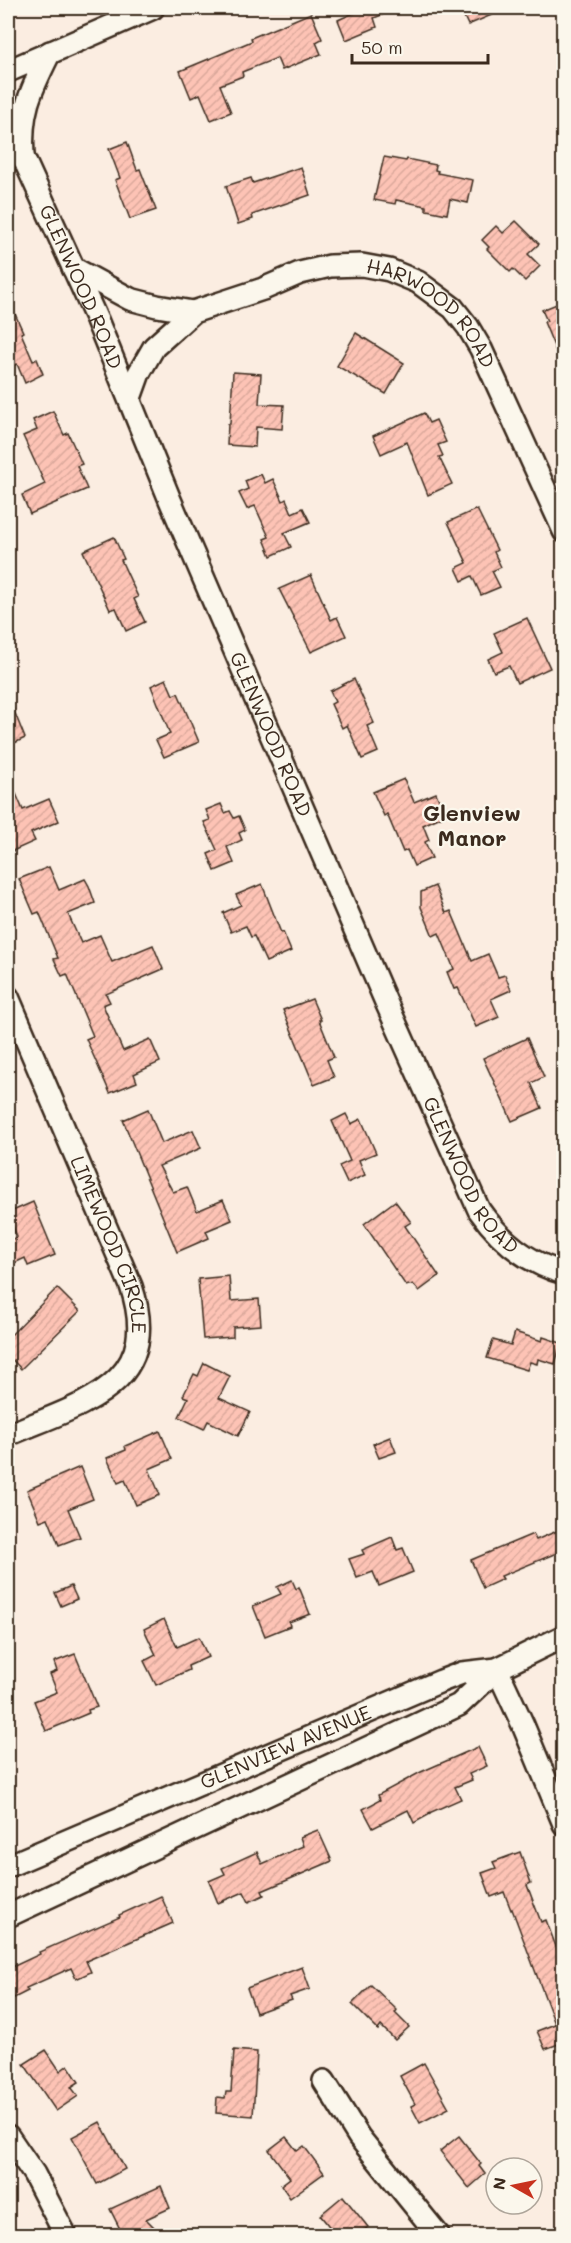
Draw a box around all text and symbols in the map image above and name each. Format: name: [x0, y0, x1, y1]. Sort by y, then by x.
scale bar: [352, 27, 488, 65]
text: 50 m: [361, 35, 403, 59]
street label: GLENWOOD ROAD: [34, 200, 129, 373]
street label: HARWOOD ROAD: [365, 252, 502, 372]
street label: GLENWOOD ROAD: [225, 647, 319, 820]
district label: Glenview Manor: [423, 798, 521, 852]
street label: GLENWOOD ROAD: [418, 1092, 525, 1259]
street label: LIMEWOOD CIRCLE: [65, 1151, 153, 1333]
street label: GLENVIEW AVENUE: [196, 1698, 375, 1794]
north arrow: [484, 2156, 544, 2216]
text: N: [487, 2176, 510, 2191]

